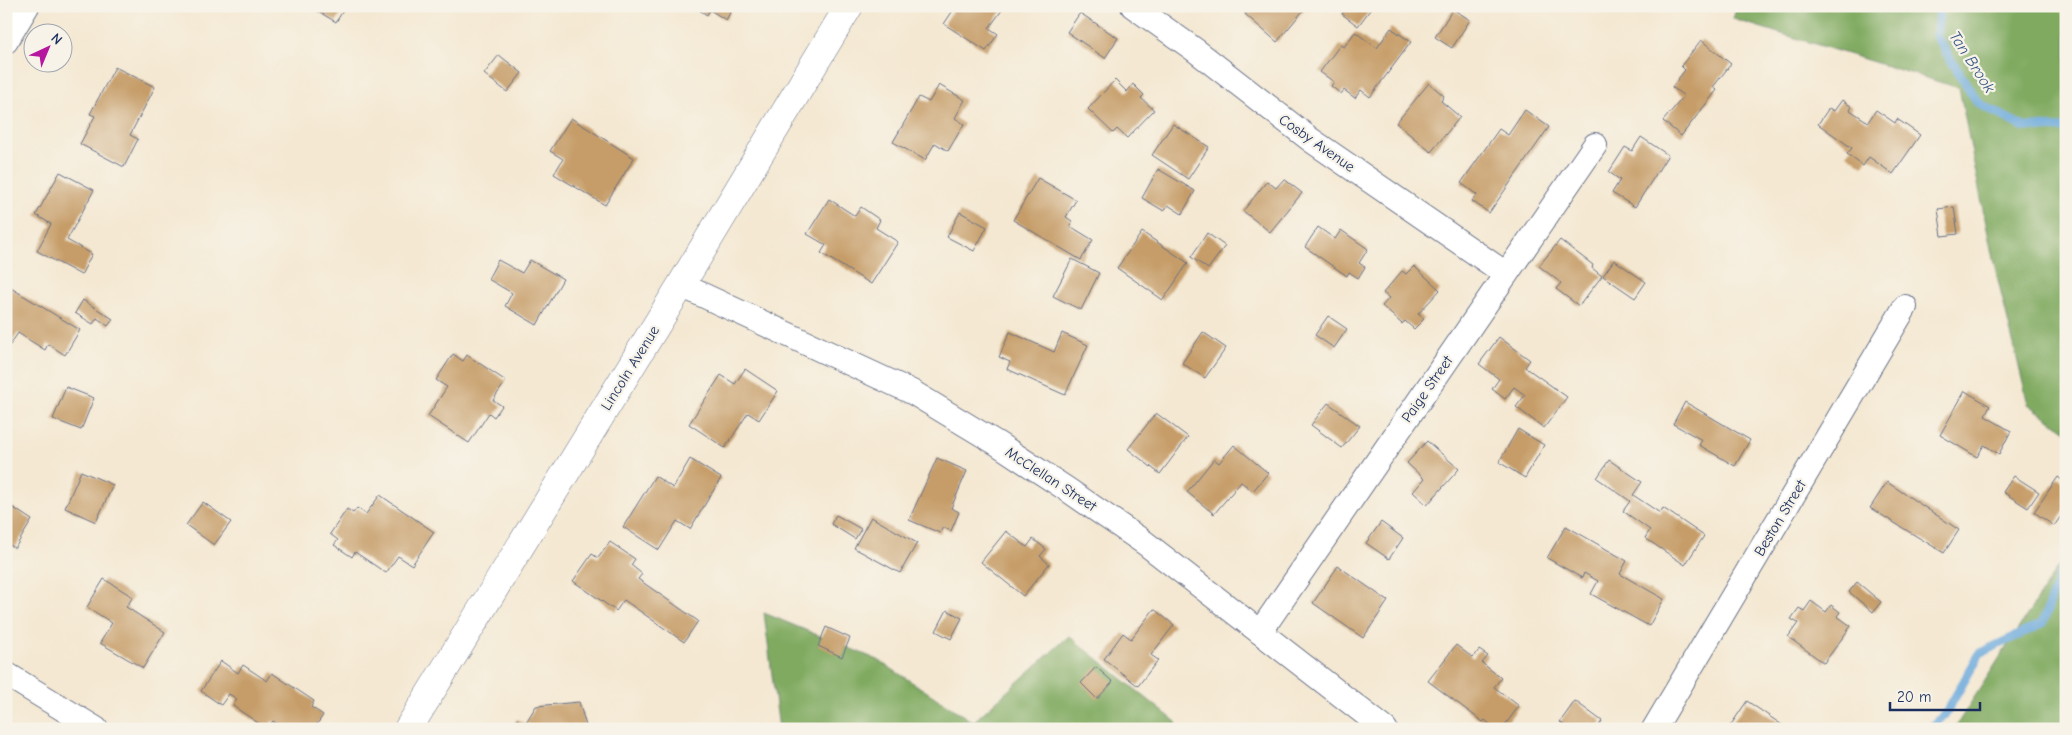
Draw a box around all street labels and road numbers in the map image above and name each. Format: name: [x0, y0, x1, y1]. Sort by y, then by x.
street label: Cosby Avenue: [1276, 110, 1359, 176]
street label: Lincoln Avenue: [597, 322, 663, 414]
street label: Paige Street: [1398, 352, 1457, 426]
street label: McClellan Street: [1002, 443, 1101, 516]
street label: Beston Street: [1750, 476, 1810, 559]

